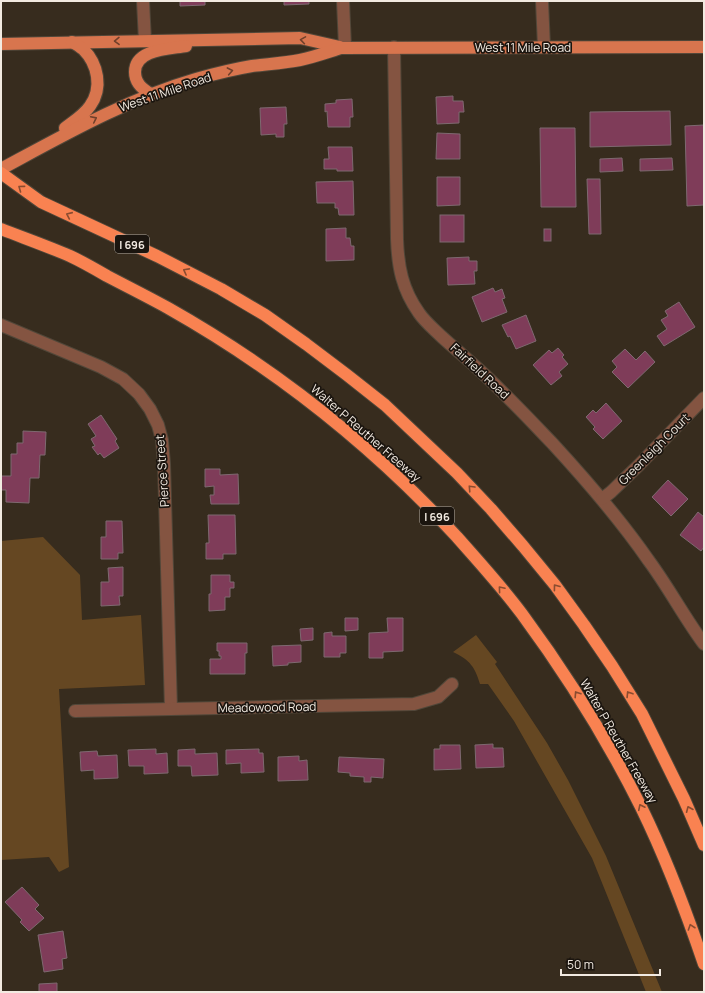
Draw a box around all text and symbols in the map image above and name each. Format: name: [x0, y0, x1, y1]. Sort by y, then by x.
one-way arrow: [300, 36, 306, 44]
one-way arrow: [114, 37, 120, 45]
street label: West 11 Mile Road: [475, 39, 571, 56]
one-way arrow: [226, 67, 233, 76]
street label: West 11 Mile Road: [117, 68, 213, 116]
one-way arrow: [90, 116, 98, 124]
one-way arrow: [18, 185, 25, 193]
one-way arrow: [66, 212, 73, 220]
road number: I 696: [115, 235, 149, 253]
one-way arrow: [183, 268, 190, 276]
street label: Fairfield Road: [447, 339, 513, 403]
street label: Walter P Reuther Freeway: [307, 380, 425, 486]
street label: Greenleigh Court: [614, 409, 694, 489]
street label: Pierce Street: [151, 434, 173, 508]
one-way arrow: [468, 485, 476, 493]
road number: I 696: [420, 507, 454, 525]
one-way arrow: [553, 584, 560, 591]
one-way arrow: [499, 586, 506, 593]
street label: Walter P Reuther Freeway: [576, 676, 662, 807]
one-way arrow: [575, 691, 582, 698]
one-way arrow: [626, 691, 634, 698]
street label: Meadowood Road: [217, 698, 317, 716]
one-way arrow: [638, 804, 646, 812]
one-way arrow: [685, 806, 693, 813]
one-way arrow: [688, 924, 696, 931]
scale bar: [561, 951, 660, 977]
text: 50 m: [567, 956, 594, 973]

